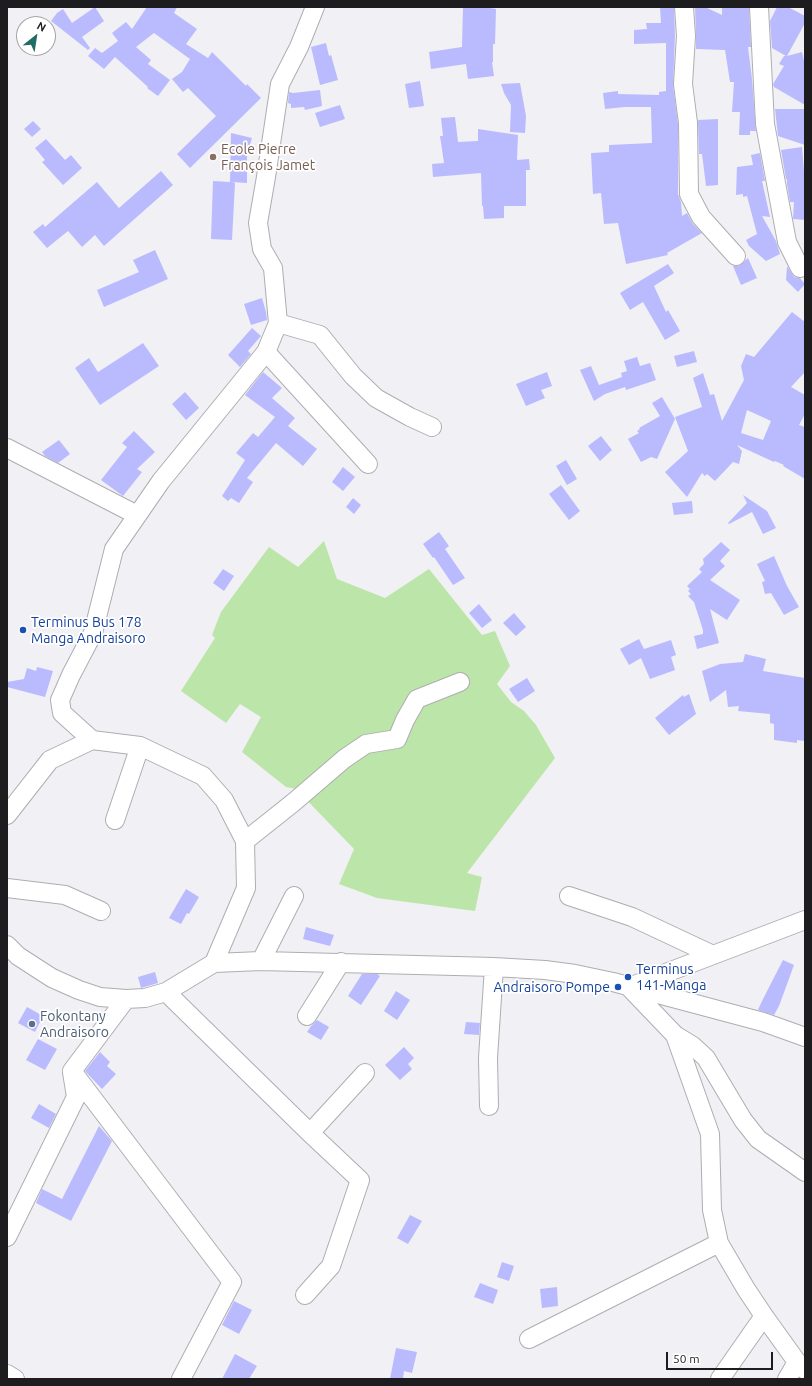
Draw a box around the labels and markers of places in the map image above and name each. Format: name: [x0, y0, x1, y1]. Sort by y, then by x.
place label: Ecole Pierre François Jamet: [221, 141, 315, 174]
marker: Ecole Pierre François Jamet: [208, 152, 218, 162]
place label: Terminus Bus 178 Manga Andraisoro: [31, 614, 146, 646]
marker: Terminus Bus 178 Manga Andraisoro: [18, 625, 28, 635]
place label: Terminus 141-Manga: [636, 961, 706, 994]
marker: Terminus 141-Manga: [623, 972, 633, 982]
place label: Andraisoro Pompe: [493, 979, 610, 995]
marker: Andraisoro Pompe: [613, 982, 623, 992]
place label: Fokontany Andraisoro: [40, 1008, 109, 1040]
marker: Fokontany Andraisoro: [27, 1019, 37, 1029]

